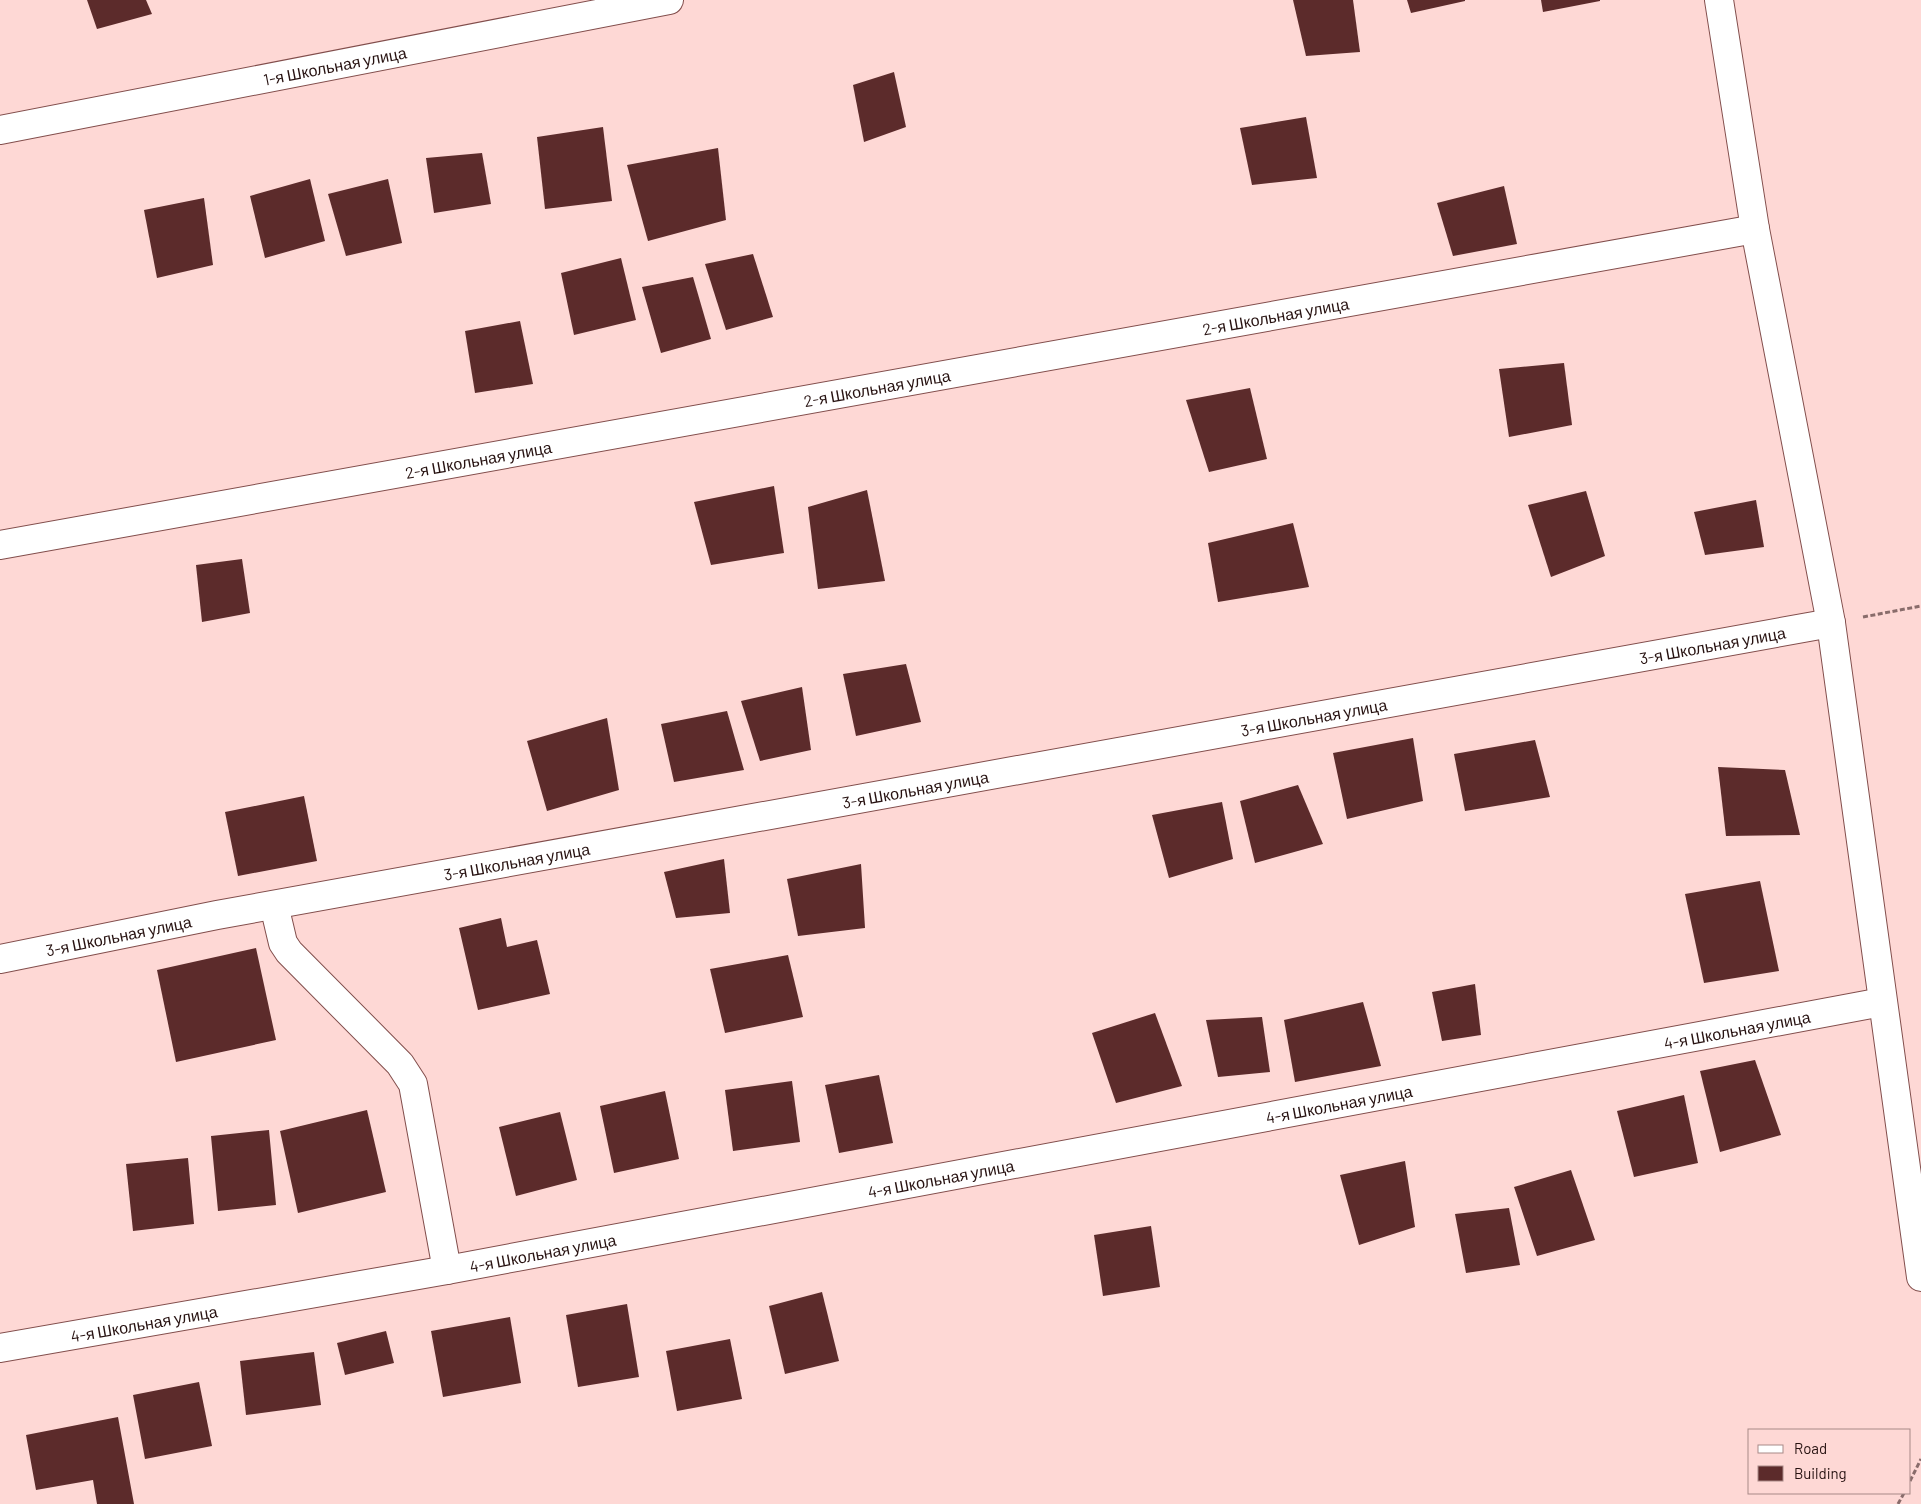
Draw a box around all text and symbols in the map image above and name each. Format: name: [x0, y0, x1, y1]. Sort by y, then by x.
street label: 1-я Школьная улица: [261, 42, 408, 88]
street label: 2-я Школьная улица: [1201, 293, 1350, 338]
street label: 2-я Школьная улица: [802, 365, 952, 410]
street label: 2-я Школьная улица: [404, 436, 553, 481]
street label: 3-я Школьная улица: [1638, 622, 1787, 667]
street label: 3-я Школьная улица: [1239, 694, 1388, 739]
street label: 3-я Школьная улица: [841, 766, 990, 811]
street label: 3-я Школьная улица: [442, 838, 591, 883]
street label: 3-я Школьная улица: [44, 911, 193, 959]
street label: 4-я Школьная улица: [1662, 1006, 1812, 1052]
street label: 4-я Школьная улица: [1264, 1080, 1414, 1126]
street label: 4-я Школьная улица: [866, 1155, 1016, 1201]
street label: 4-я Школьная улица: [468, 1229, 618, 1275]
street label: 4-я Школьная улица: [69, 1301, 219, 1345]
legend: [1748, 1429, 1911, 1494]
text: Road: [1794, 1439, 1827, 1457]
text: Building: [1794, 1464, 1847, 1482]

